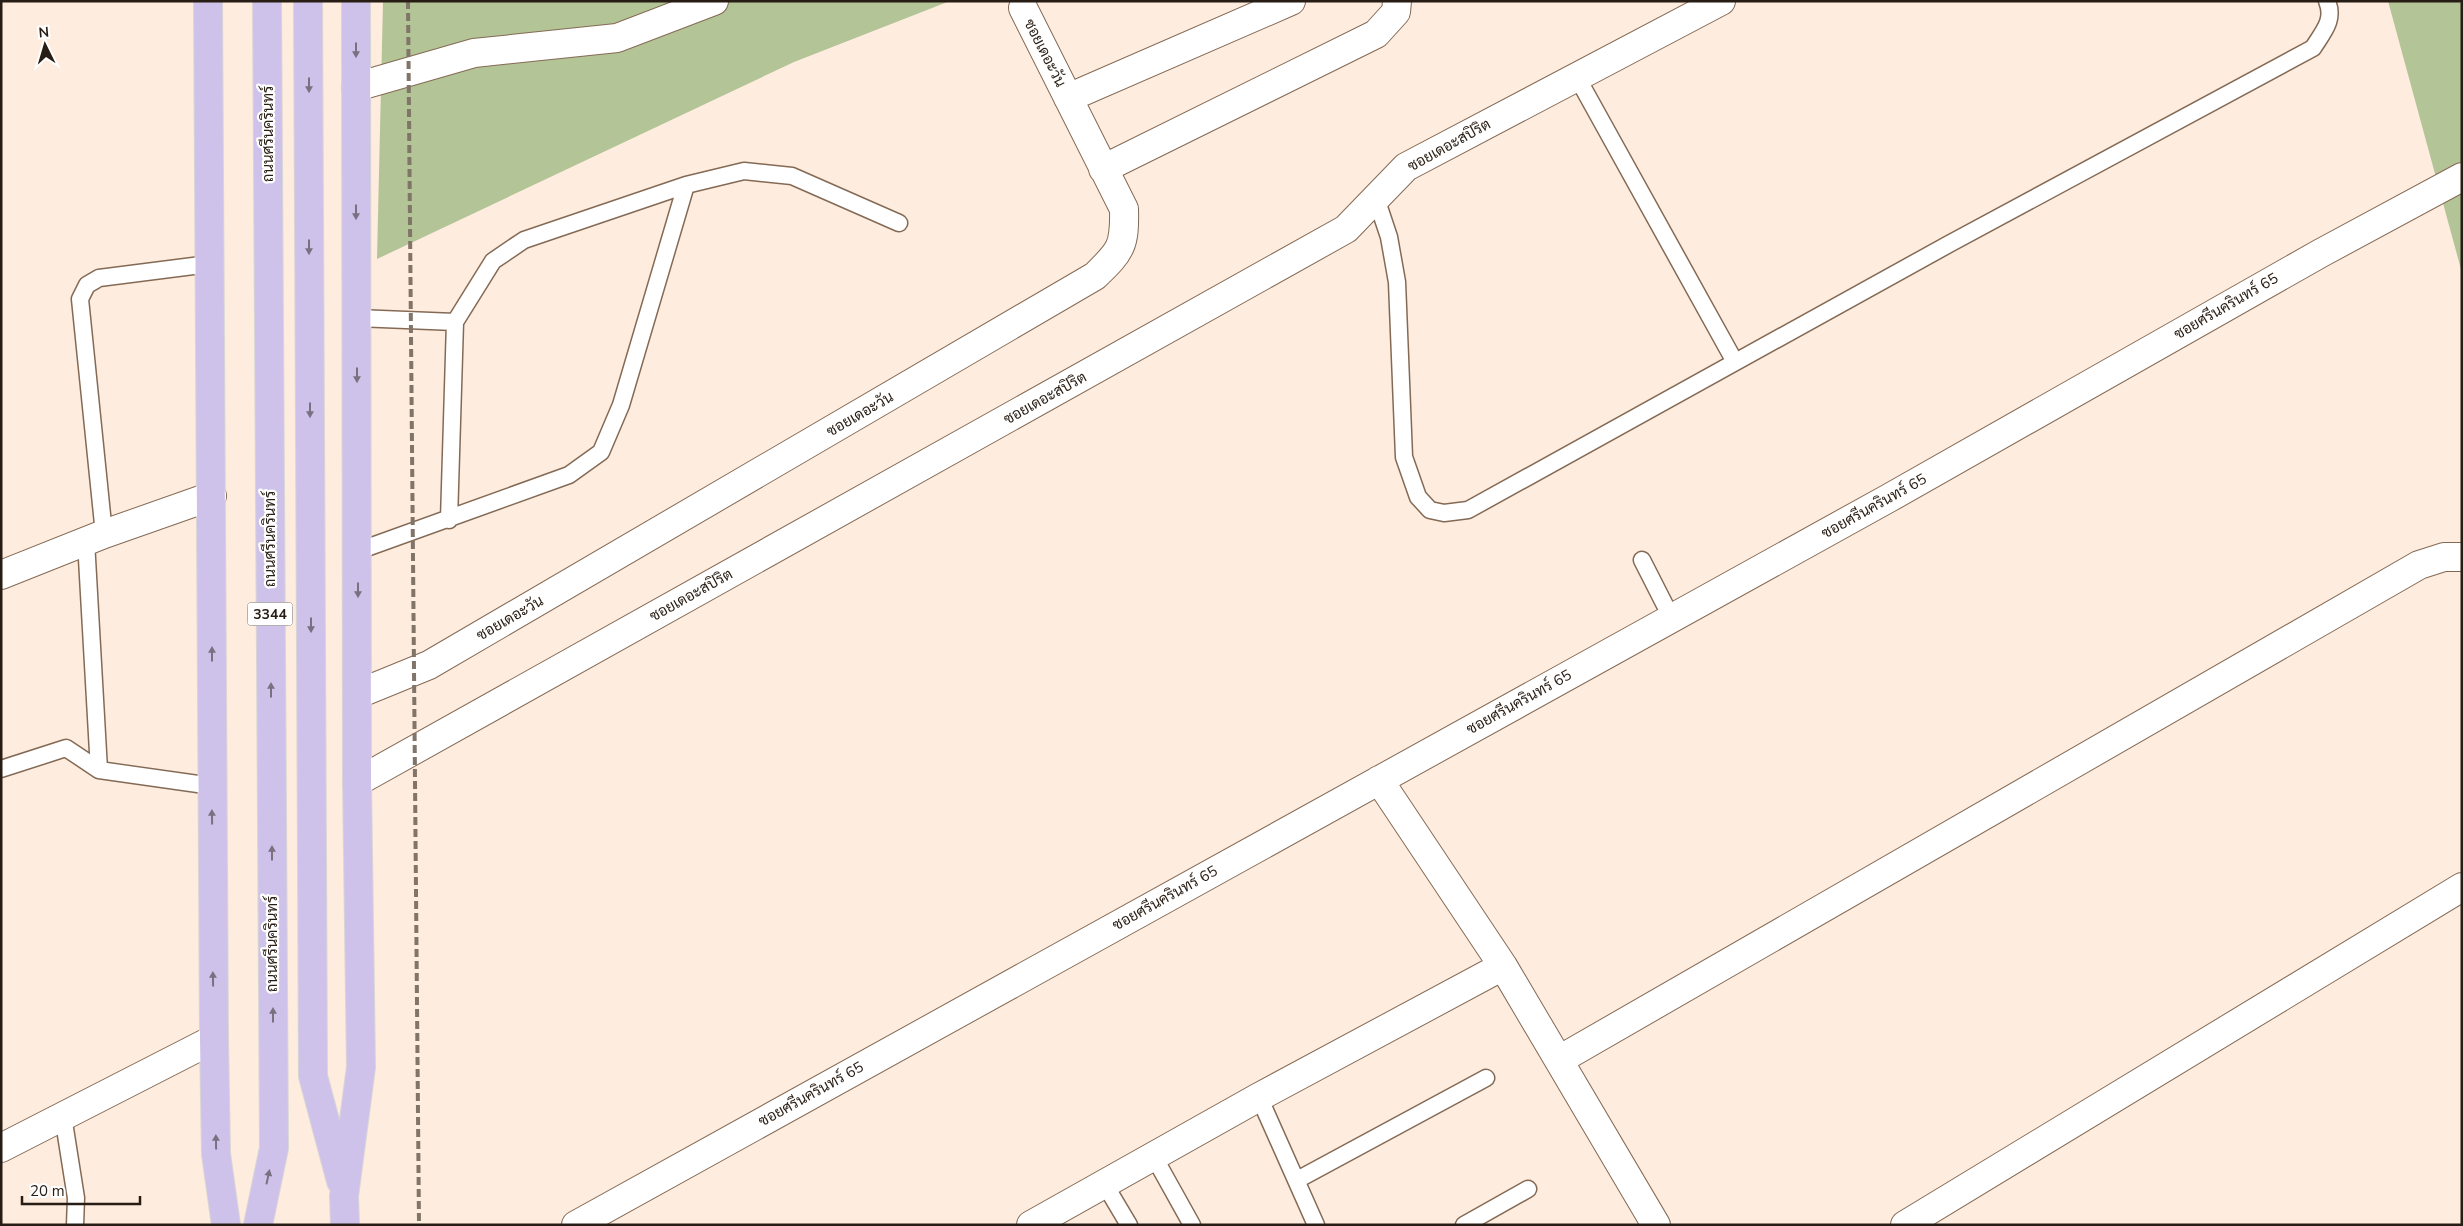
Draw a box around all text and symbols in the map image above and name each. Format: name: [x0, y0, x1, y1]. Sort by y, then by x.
street label: ซอยเดอะวัน: [1019, 15, 1071, 91]
north arrow: [20, 20, 70, 70]
text: N: [38, 23, 50, 42]
one-way arrow: [352, 42, 360, 58]
one-way arrow: [305, 77, 313, 93]
street label: ถนนศรีนครินทร์: [258, 86, 278, 182]
street label: ซอยเดอะสปิริต: [1404, 114, 1494, 176]
one-way arrow: [352, 205, 360, 221]
one-way arrow: [305, 240, 313, 256]
street label: ซอยศรีนครินทร์ 65: [2170, 268, 2282, 344]
one-way arrow: [353, 367, 361, 383]
street label: ซอยเดอะสปิริต: [1000, 367, 1090, 429]
street label: ซอยเดอะวัน: [823, 387, 897, 441]
one-way arrow: [306, 402, 314, 418]
street label: ซอยศรีนครินทร์ 65: [1818, 469, 1930, 543]
street label: ถนนศรีนครินทร์: [260, 491, 280, 587]
street label: ซอยเดอะสปิริต: [646, 564, 736, 626]
one-way arrow: [354, 582, 362, 598]
street label: ซอยเดอะวัน: [473, 591, 547, 645]
road number: 3344: [248, 602, 292, 626]
one-way arrow: [307, 617, 315, 633]
one-way arrow: [208, 646, 216, 662]
street label: ซอยศรีนครินทร์ 65: [1463, 665, 1575, 739]
one-way arrow: [267, 682, 275, 698]
one-way arrow: [208, 808, 216, 824]
one-way arrow: [268, 844, 276, 860]
street label: ซอยศรีนครินทร์ 65: [1109, 861, 1221, 935]
street label: ถนนศรีนครินทร์: [262, 896, 282, 992]
one-way arrow: [209, 971, 217, 987]
one-way arrow: [269, 1007, 277, 1023]
street label: ซอยศรีนครินทร์ 65: [755, 1057, 867, 1131]
one-way arrow: [212, 1133, 220, 1149]
one-way arrow: [264, 1169, 272, 1185]
scale bar: [22, 1174, 140, 1206]
text: 20 m: [30, 1181, 65, 1201]

